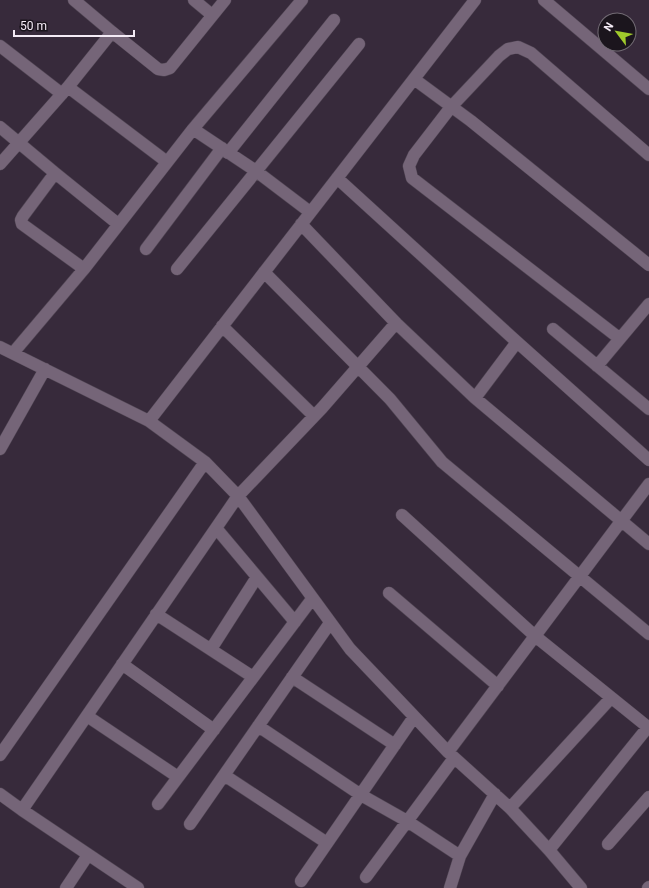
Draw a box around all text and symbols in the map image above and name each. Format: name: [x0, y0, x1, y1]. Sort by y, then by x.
scale bar: [14, 12, 134, 38]
north arrow: [597, 12, 637, 52]
text: 50 m: [20, 19, 47, 33]
text: N: [601, 20, 617, 34]

